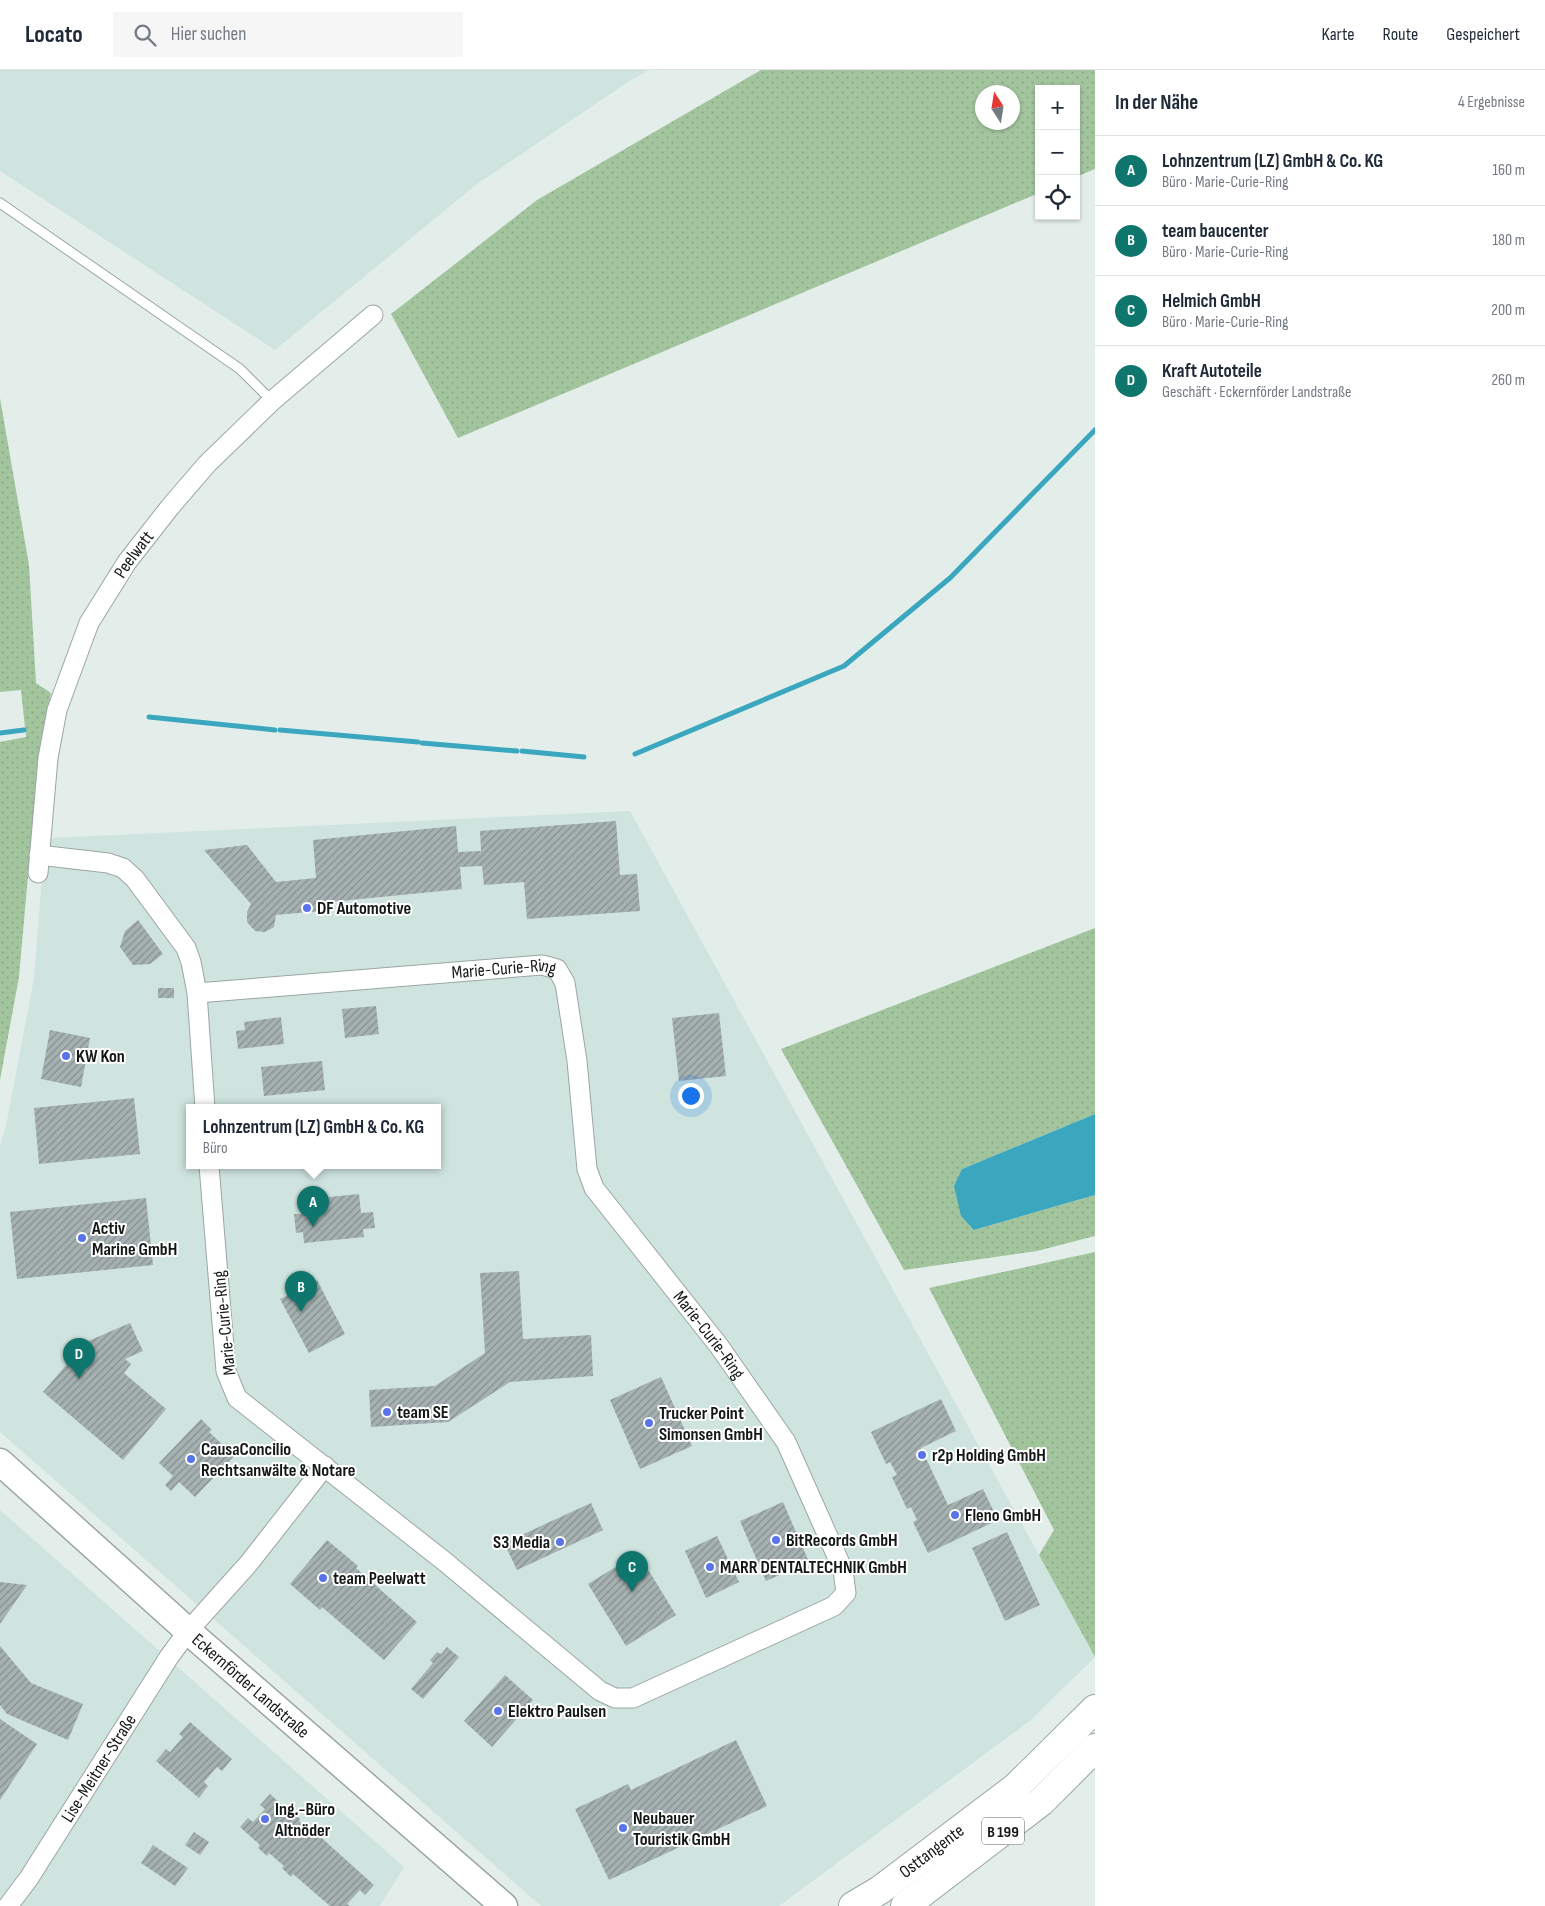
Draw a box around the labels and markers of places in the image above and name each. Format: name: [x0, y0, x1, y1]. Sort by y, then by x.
place label: DF Automotive: [317, 898, 411, 919]
marker: DF Automotive: [301, 902, 313, 914]
place label: KW Kon: [76, 1046, 125, 1067]
marker: KW Kon: [60, 1050, 72, 1062]
pin: A: [297, 1186, 329, 1227]
place label: Activ Marine GmbH: [91, 1218, 177, 1260]
marker: Activ Marine GmbH: [76, 1232, 88, 1244]
pin: B: [285, 1271, 317, 1312]
pin: D: [63, 1338, 95, 1379]
place label: team SE: [397, 1402, 449, 1423]
place label: Trucker Point Simonsen GmbH: [659, 1403, 763, 1445]
marker: team SE: [381, 1406, 393, 1418]
marker: Trucker Point Simonsen GmbH: [643, 1417, 655, 1429]
place label: CausaConcilio Rechtsanwälte & Notare: [201, 1439, 355, 1481]
place label: r2p Holding GmbH: [932, 1445, 1046, 1466]
marker: r2p Holding GmbH: [916, 1449, 928, 1461]
marker: CausaConcilio Rechtsanwälte & Notare: [185, 1453, 197, 1465]
place label: Fleno GmbH: [965, 1505, 1041, 1526]
marker: Fleno GmbH: [949, 1509, 961, 1521]
place label: BitRecords GmbH: [786, 1530, 898, 1551]
place label: S3 Media: [493, 1532, 550, 1553]
marker: BitRecords GmbH: [770, 1534, 782, 1546]
marker: S3 Media: [554, 1536, 566, 1548]
pin: C: [616, 1551, 648, 1592]
place label: MARR DENTALTECHNIK GmbH: [720, 1557, 907, 1578]
marker: MARR DENTALTECHNIK GmbH: [704, 1561, 716, 1573]
place label: team Peelwatt: [333, 1568, 426, 1589]
marker: team Peelwatt: [317, 1572, 329, 1584]
place label: Elektro Paulsen: [508, 1701, 606, 1722]
marker: Elektro Paulsen: [492, 1705, 504, 1717]
place label: Ing.-Büro Altnöder: [274, 1799, 335, 1841]
place label: Neubauer Touristik GmbH: [633, 1808, 730, 1850]
marker: Ing.-Büro Altnöder: [259, 1813, 271, 1825]
marker: Neubauer Touristik GmbH: [617, 1822, 629, 1834]

